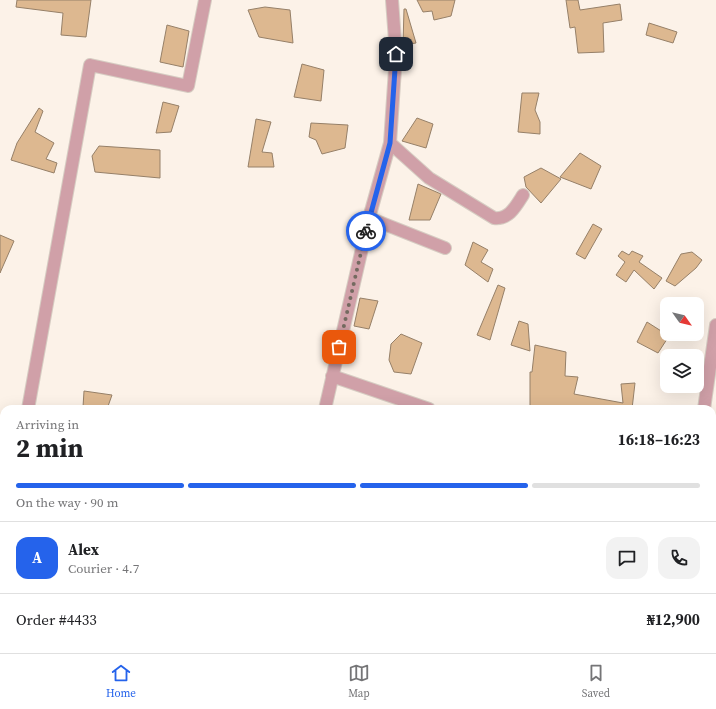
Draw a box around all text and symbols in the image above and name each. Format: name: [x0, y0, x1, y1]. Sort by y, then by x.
pin: [379, 37, 413, 71]
icon: home: [385, 43, 407, 65]
courier: [346, 211, 386, 251]
icon: bike: [355, 220, 377, 242]
north arrow: [660, 297, 704, 341]
map controls: [660, 297, 704, 393]
pin: [322, 330, 356, 364]
icon: bag: [328, 336, 350, 358]
button: layers: [660, 349, 704, 393]
text: Arriving in: [16, 416, 79, 433]
text: 16:18–16:23: [618, 429, 700, 450]
text: 2 min: [16, 430, 83, 466]
text: On the way · 90 m: [16, 494, 118, 511]
button: chat: [606, 537, 648, 579]
button: phone: [658, 537, 700, 579]
text: Alex: [68, 539, 99, 560]
text: A: [32, 547, 42, 568]
text: Courier · 4.7: [68, 560, 139, 577]
text: Order #4433: [16, 609, 97, 630]
text: ₦12,900: [647, 609, 700, 630]
tab: Home: [106, 662, 136, 701]
tab: Map: [348, 662, 370, 701]
tab: Saved: [582, 662, 610, 701]

